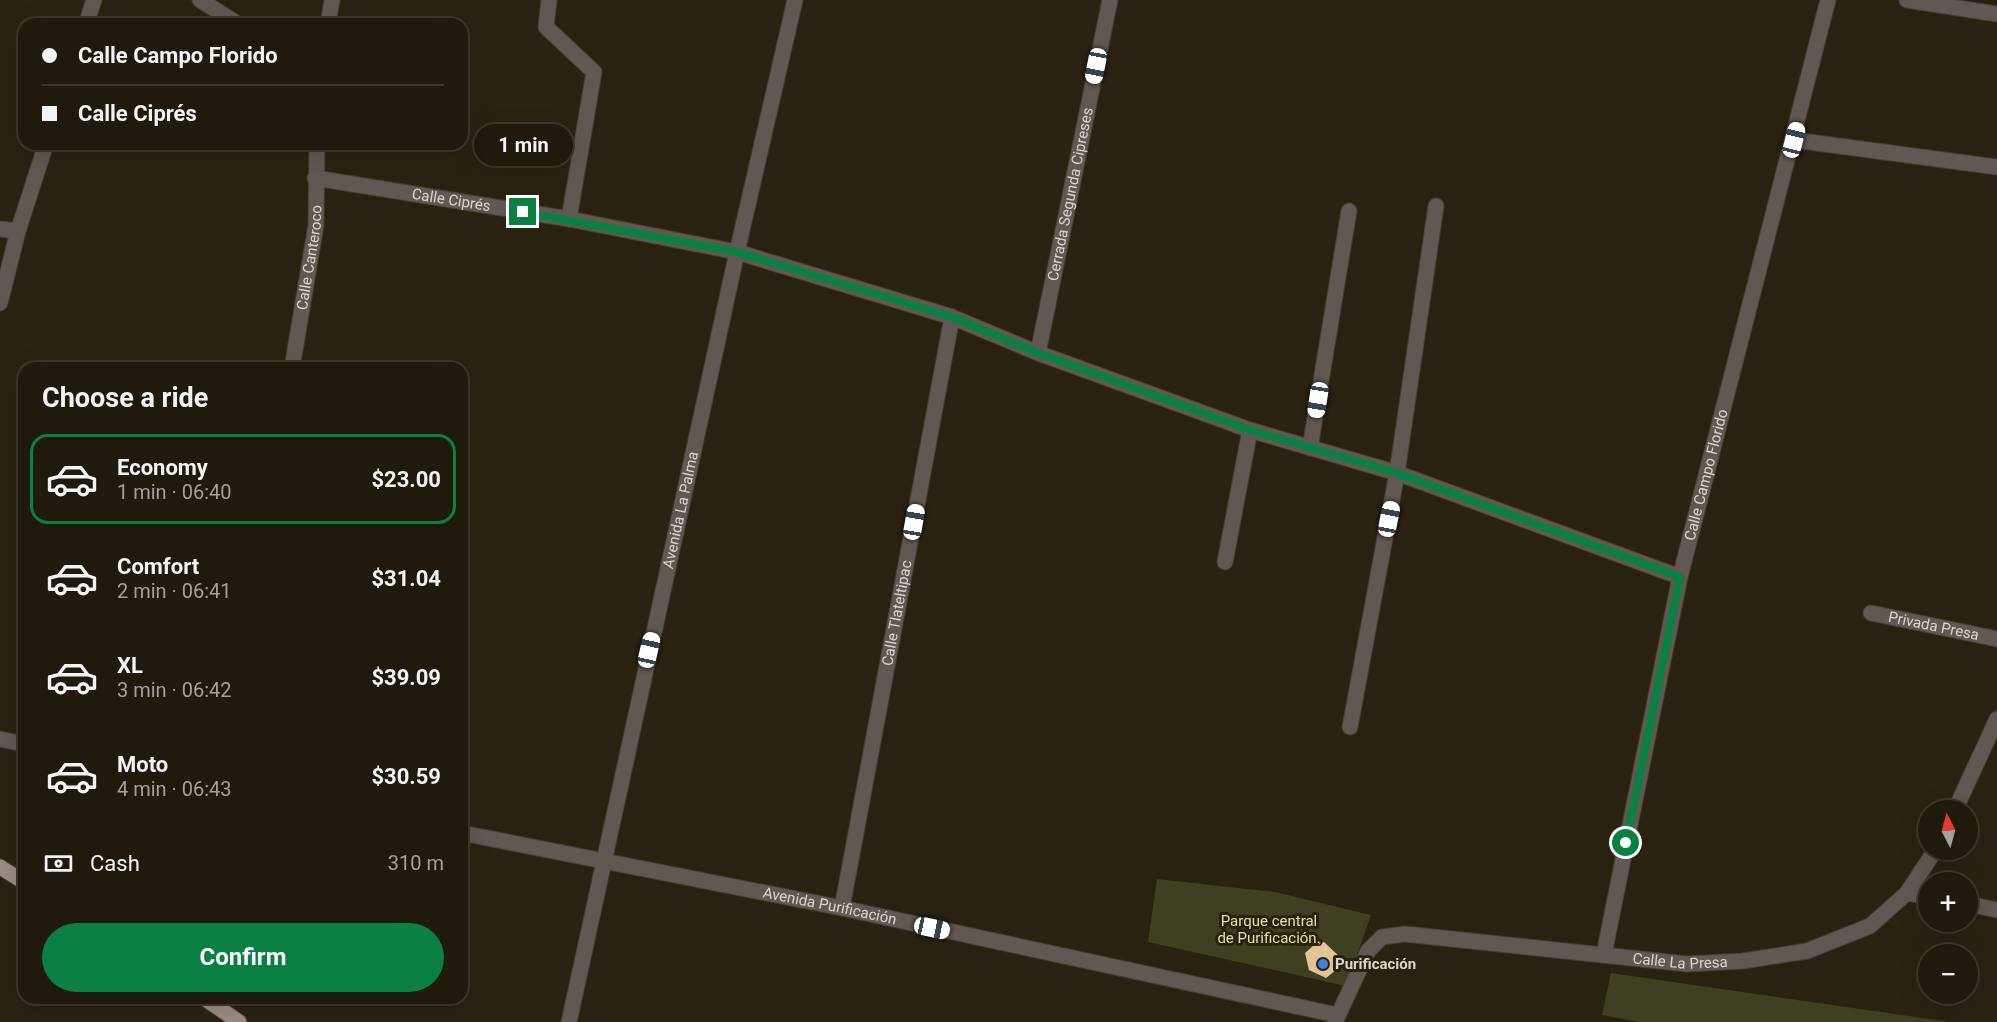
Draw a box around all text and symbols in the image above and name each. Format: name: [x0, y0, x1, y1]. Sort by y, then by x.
text: Calle Campo Florido: [78, 43, 278, 68]
car: [1084, 47, 1108, 85]
text: Calle Ciprés: [78, 101, 197, 126]
street label: Cerrada Segunda Cipreses: [1044, 106, 1097, 283]
car: [1781, 120, 1807, 160]
callout: 1 min: [474, 125, 572, 167]
text: 1 min: [498, 133, 549, 157]
street label: Calle Ciprés: [411, 185, 492, 215]
route end: [509, 198, 536, 225]
street label: Calle Canteroco: [293, 205, 325, 311]
car: [1306, 381, 1330, 419]
text: Choose a ride: [42, 382, 208, 414]
street label: Calle Campo Florido: [1681, 407, 1732, 543]
street label: Avenida La Palma: [659, 450, 702, 570]
icon: car: [45, 452, 99, 506]
text: Economy: [117, 455, 208, 480]
text: $23.00: [372, 467, 441, 492]
text: 1 min · 06:40: [117, 480, 232, 504]
car: [1377, 500, 1401, 538]
car: [902, 503, 926, 541]
icon: car: [45, 551, 99, 605]
text: Comfort: [117, 554, 199, 579]
street label: Calle Tlateltipac: [878, 559, 916, 667]
text: $31.04: [372, 566, 441, 591]
text: 2 min · 06:41: [117, 579, 232, 603]
street label: Privada Presa: [1887, 608, 1981, 644]
car: [636, 630, 662, 670]
icon: car: [45, 650, 99, 704]
text: XL: [117, 653, 143, 678]
text: $39.09: [372, 665, 441, 690]
text: 3 min · 06:42: [117, 678, 232, 702]
icon: car: [45, 749, 99, 803]
text: Moto: [117, 752, 168, 777]
text: $30.59: [372, 764, 441, 789]
text: 4 min · 06:43: [117, 777, 232, 801]
north arrow: [1918, 800, 1978, 860]
map controls: [1918, 800, 1978, 1004]
route start: [1612, 829, 1639, 856]
icon: cash: [42, 847, 75, 880]
text: Cash: [90, 851, 140, 876]
text: 310 m: [388, 851, 444, 875]
button: +: [1918, 872, 1978, 932]
street label: Avenida Purificación: [761, 884, 898, 929]
park label: Parque central de Purificación.: [1217, 912, 1321, 947]
car: [913, 915, 951, 941]
button: Confirm: [42, 923, 444, 992]
button: −: [1918, 944, 1978, 1004]
street label: Calle La Presa: [1632, 949, 1728, 973]
place label: Purificación: [1335, 955, 1416, 973]
marker: Purificación: [1316, 957, 1330, 971]

